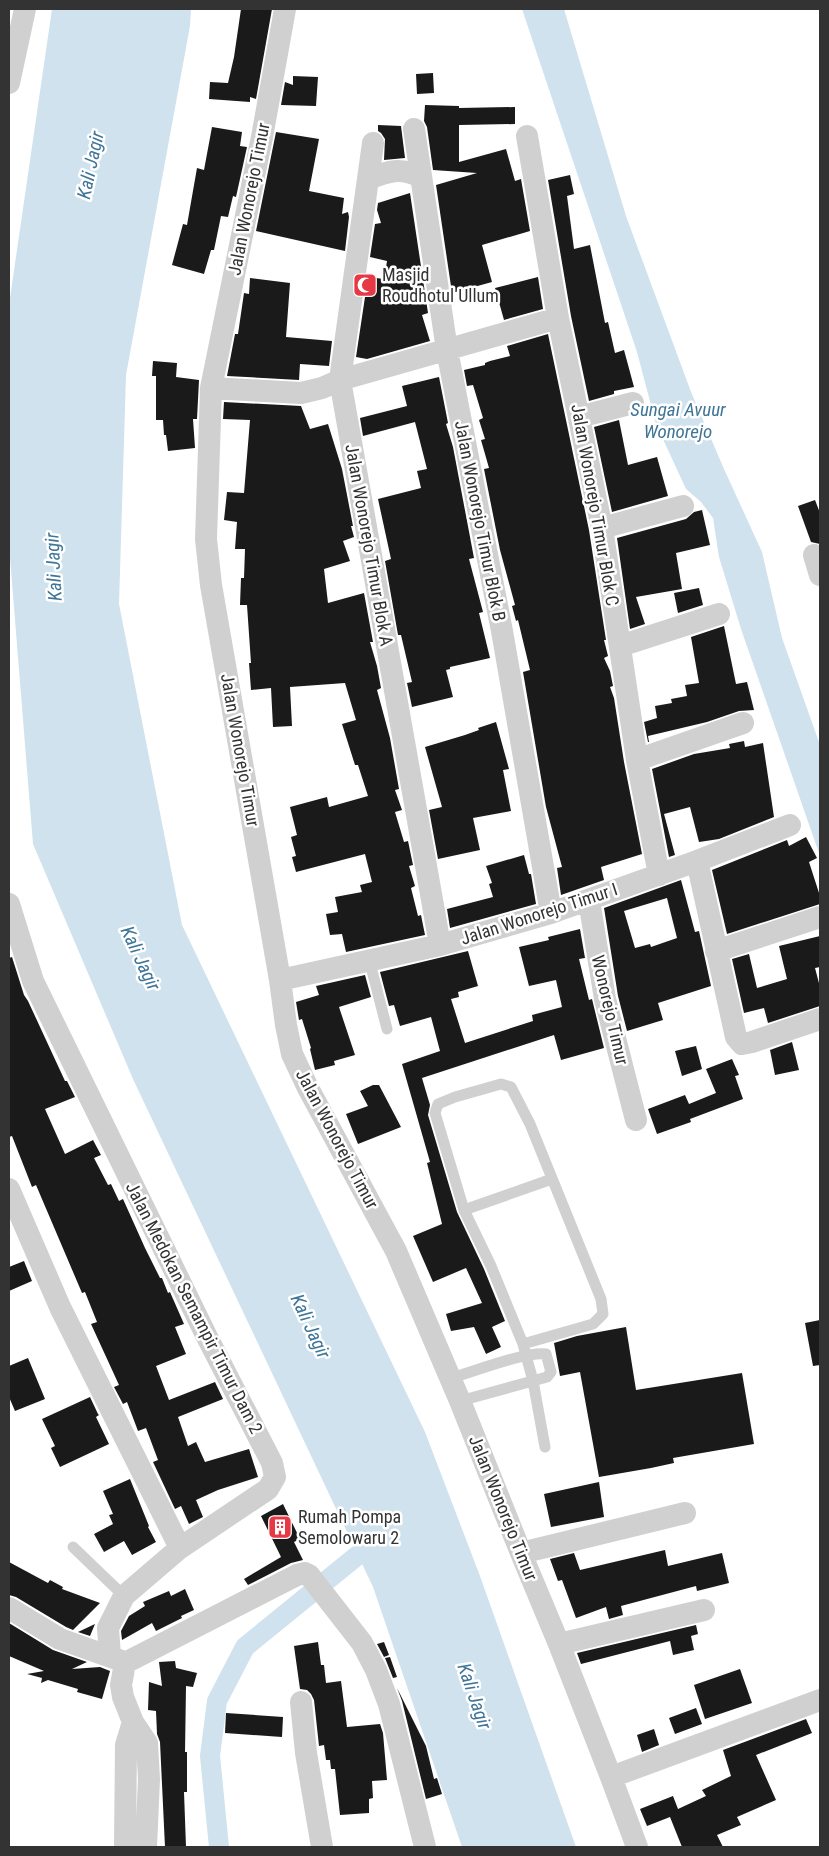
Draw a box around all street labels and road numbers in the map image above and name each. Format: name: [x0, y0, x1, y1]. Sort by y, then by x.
street label: Jalan Wonorejo Timur: [223, 120, 274, 277]
street label: Jalan Wonorejo Timur Blok C: [567, 402, 624, 607]
street label: Jalan Wonorejo Timur Blok B: [451, 419, 510, 623]
street label: Jalan Wonorejo Timur Blok A: [341, 442, 398, 648]
street label: Jalan Wonorejo Timur: [217, 672, 264, 829]
street label: Jalan Wonorejo Timur I: [458, 878, 620, 949]
street label: Wonorejo Timur: [588, 953, 633, 1067]
street label: Jalan Wonorejo Timur: [292, 1065, 383, 1213]
street label: Jalan Medokan Semampir Timur Dam 2: [122, 1179, 267, 1437]
street label: Jalan Wonorejo Timur: [465, 1432, 542, 1584]

